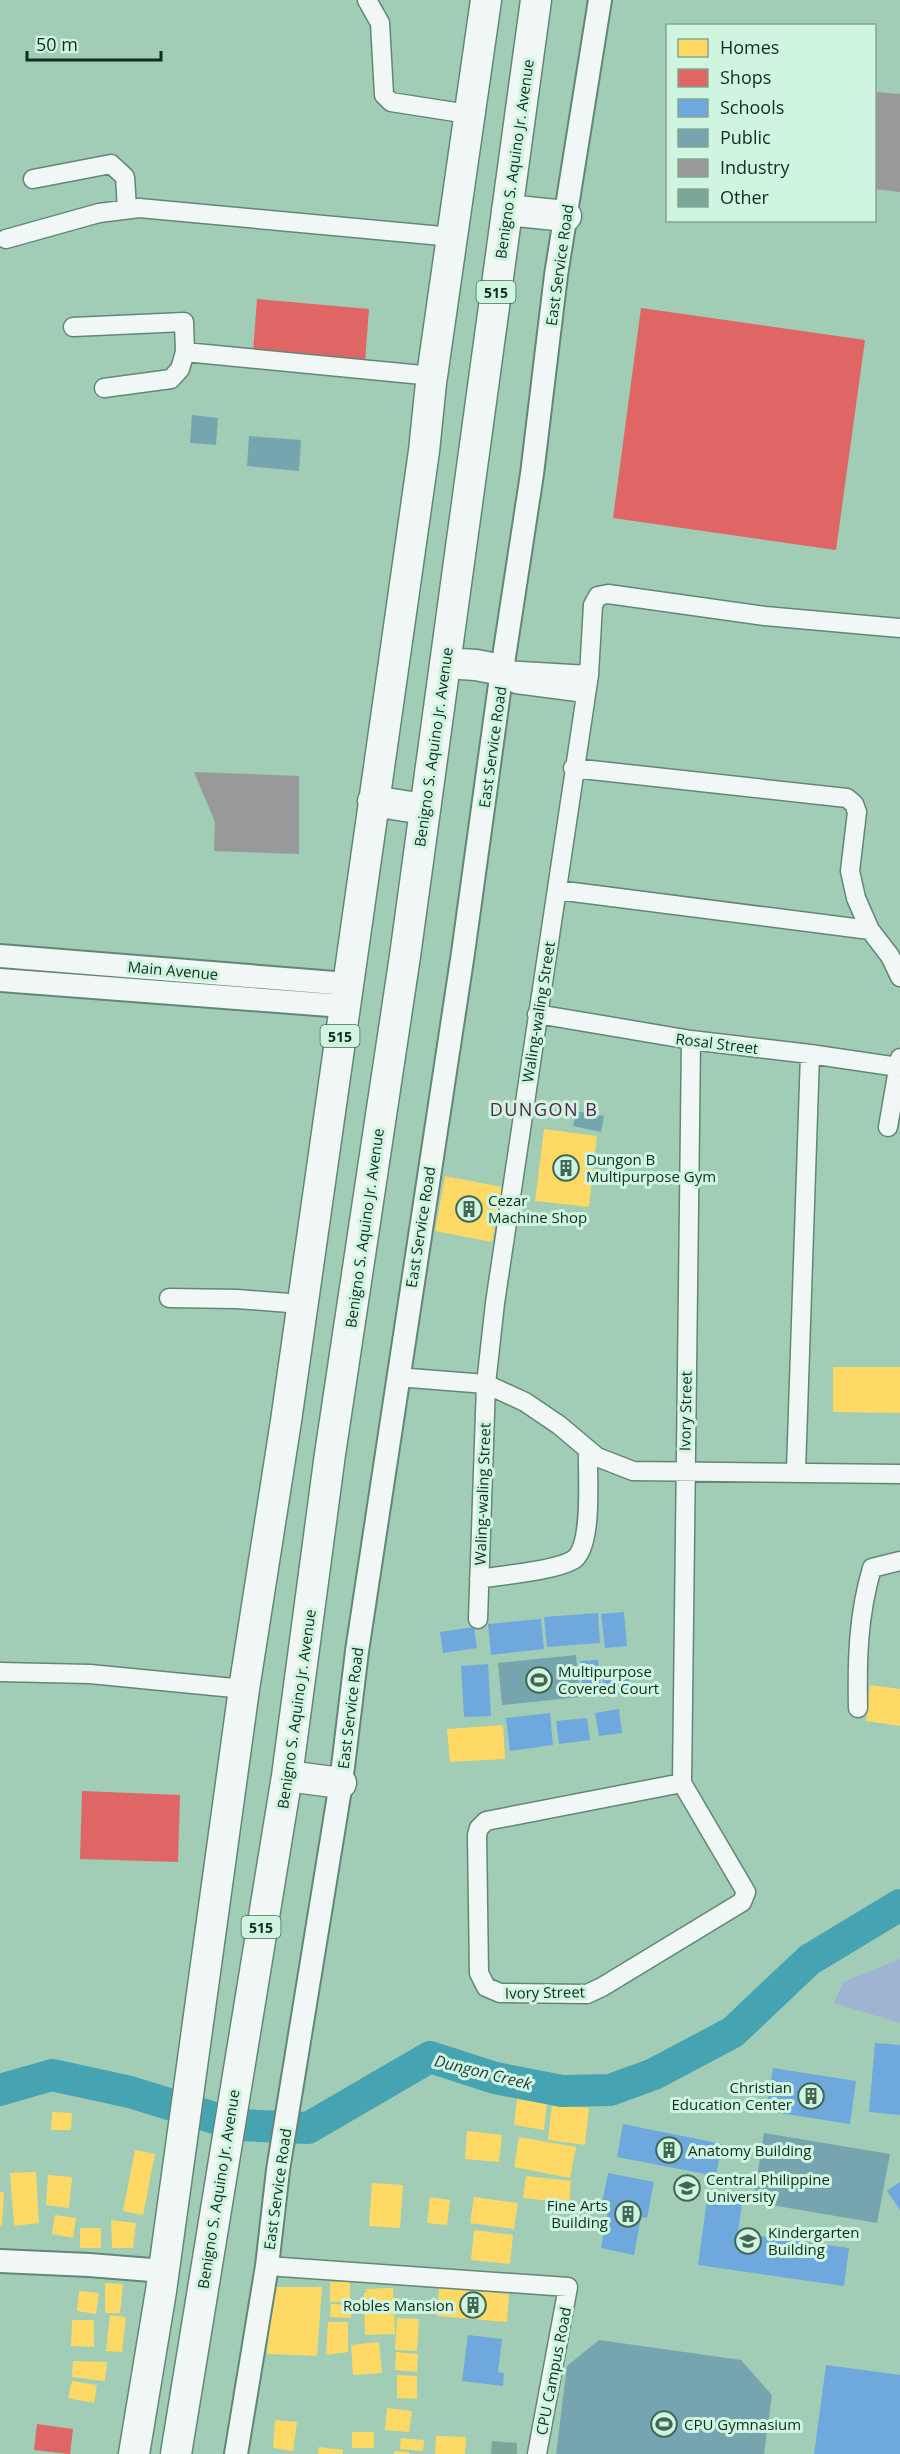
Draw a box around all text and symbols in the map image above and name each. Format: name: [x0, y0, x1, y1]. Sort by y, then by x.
scale bar: [27, 24, 160, 62]
legend: [666, 24, 876, 222]
text: 50 m: [36, 32, 78, 56]
text: Homes: [720, 35, 779, 59]
street label: Benigno S. Aquino Jr. Avenue: [490, 58, 538, 260]
text: Shops: [720, 65, 771, 89]
text: Schools: [720, 95, 784, 119]
text: Public: [720, 125, 771, 149]
text: Industry: [720, 155, 790, 179]
text: Other: [720, 185, 770, 209]
street label: East Service Road: [541, 203, 577, 327]
road number: 515: [476, 281, 516, 303]
street label: Benigno S. Aquino Jr. Avenue: [409, 646, 457, 848]
street label: East Service Road: [474, 685, 510, 809]
street label: Waling-waling Street: [517, 940, 559, 1084]
street label: Main Avenue: [127, 956, 219, 984]
road number: 515: [320, 1025, 360, 1047]
street label: Rosal Street: [674, 1028, 760, 1058]
district label: DUNGON B: [490, 1097, 598, 1121]
street label: Benigno S. Aquino Jr. Avenue: [340, 1127, 388, 1329]
place label: Dungon B Multipurpose Gym: [586, 1149, 716, 1186]
building icon: Dungon B Multipurpose Gym: [551, 1153, 581, 1183]
street label: East Service Road: [401, 1165, 439, 1289]
place label: Cezar Machine Shop: [488, 1190, 587, 1227]
building icon: Cezar Machine Shop: [454, 1194, 484, 1224]
street label: Ivory Street: [674, 1371, 696, 1451]
street label: Waling-waling Street: [470, 1422, 494, 1566]
street label: Benigno S. Aquino Jr. Avenue: [272, 1608, 320, 1810]
street label: East Service Road: [333, 1646, 367, 1770]
place label: Multipurpose Covered Court: [558, 1661, 659, 1698]
sports icon: Multipurpose Covered Court: [524, 1665, 554, 1695]
road number: 515: [242, 1916, 280, 1938]
street label: Ivory Street: [505, 1981, 585, 2003]
water label: Dungon Creek: [432, 2049, 535, 2095]
place label: Christian Education Center: [672, 2077, 792, 2114]
building icon: Christian Education Center: [796, 2081, 826, 2111]
street label: Benigno S. Aquino Jr. Avenue: [192, 2088, 244, 2290]
street label: East Service Road: [259, 2127, 295, 2251]
building icon: Anatomy Building: [654, 2135, 684, 2165]
place label: Anatomy Building: [688, 2140, 811, 2160]
place label: Central Philippine University: [706, 2169, 830, 2206]
school or university icon: Central Philippine University: [672, 2173, 702, 2203]
place label: Fine Arts Building: [547, 2195, 608, 2232]
building icon: Fine Arts Building: [613, 2199, 643, 2229]
place label: Kindergarten Building: [768, 2222, 859, 2259]
school or university icon: Kindergarten Building: [733, 2226, 763, 2256]
building icon: Robles Mansion: [458, 2290, 488, 2320]
place label: Robles Mansion: [343, 2295, 454, 2315]
street label: CPU Campus Road: [531, 2305, 575, 2437]
sports icon: CPU Gymnasium: [649, 2409, 679, 2439]
place label: CPU Gymnasium: [684, 2414, 801, 2434]

